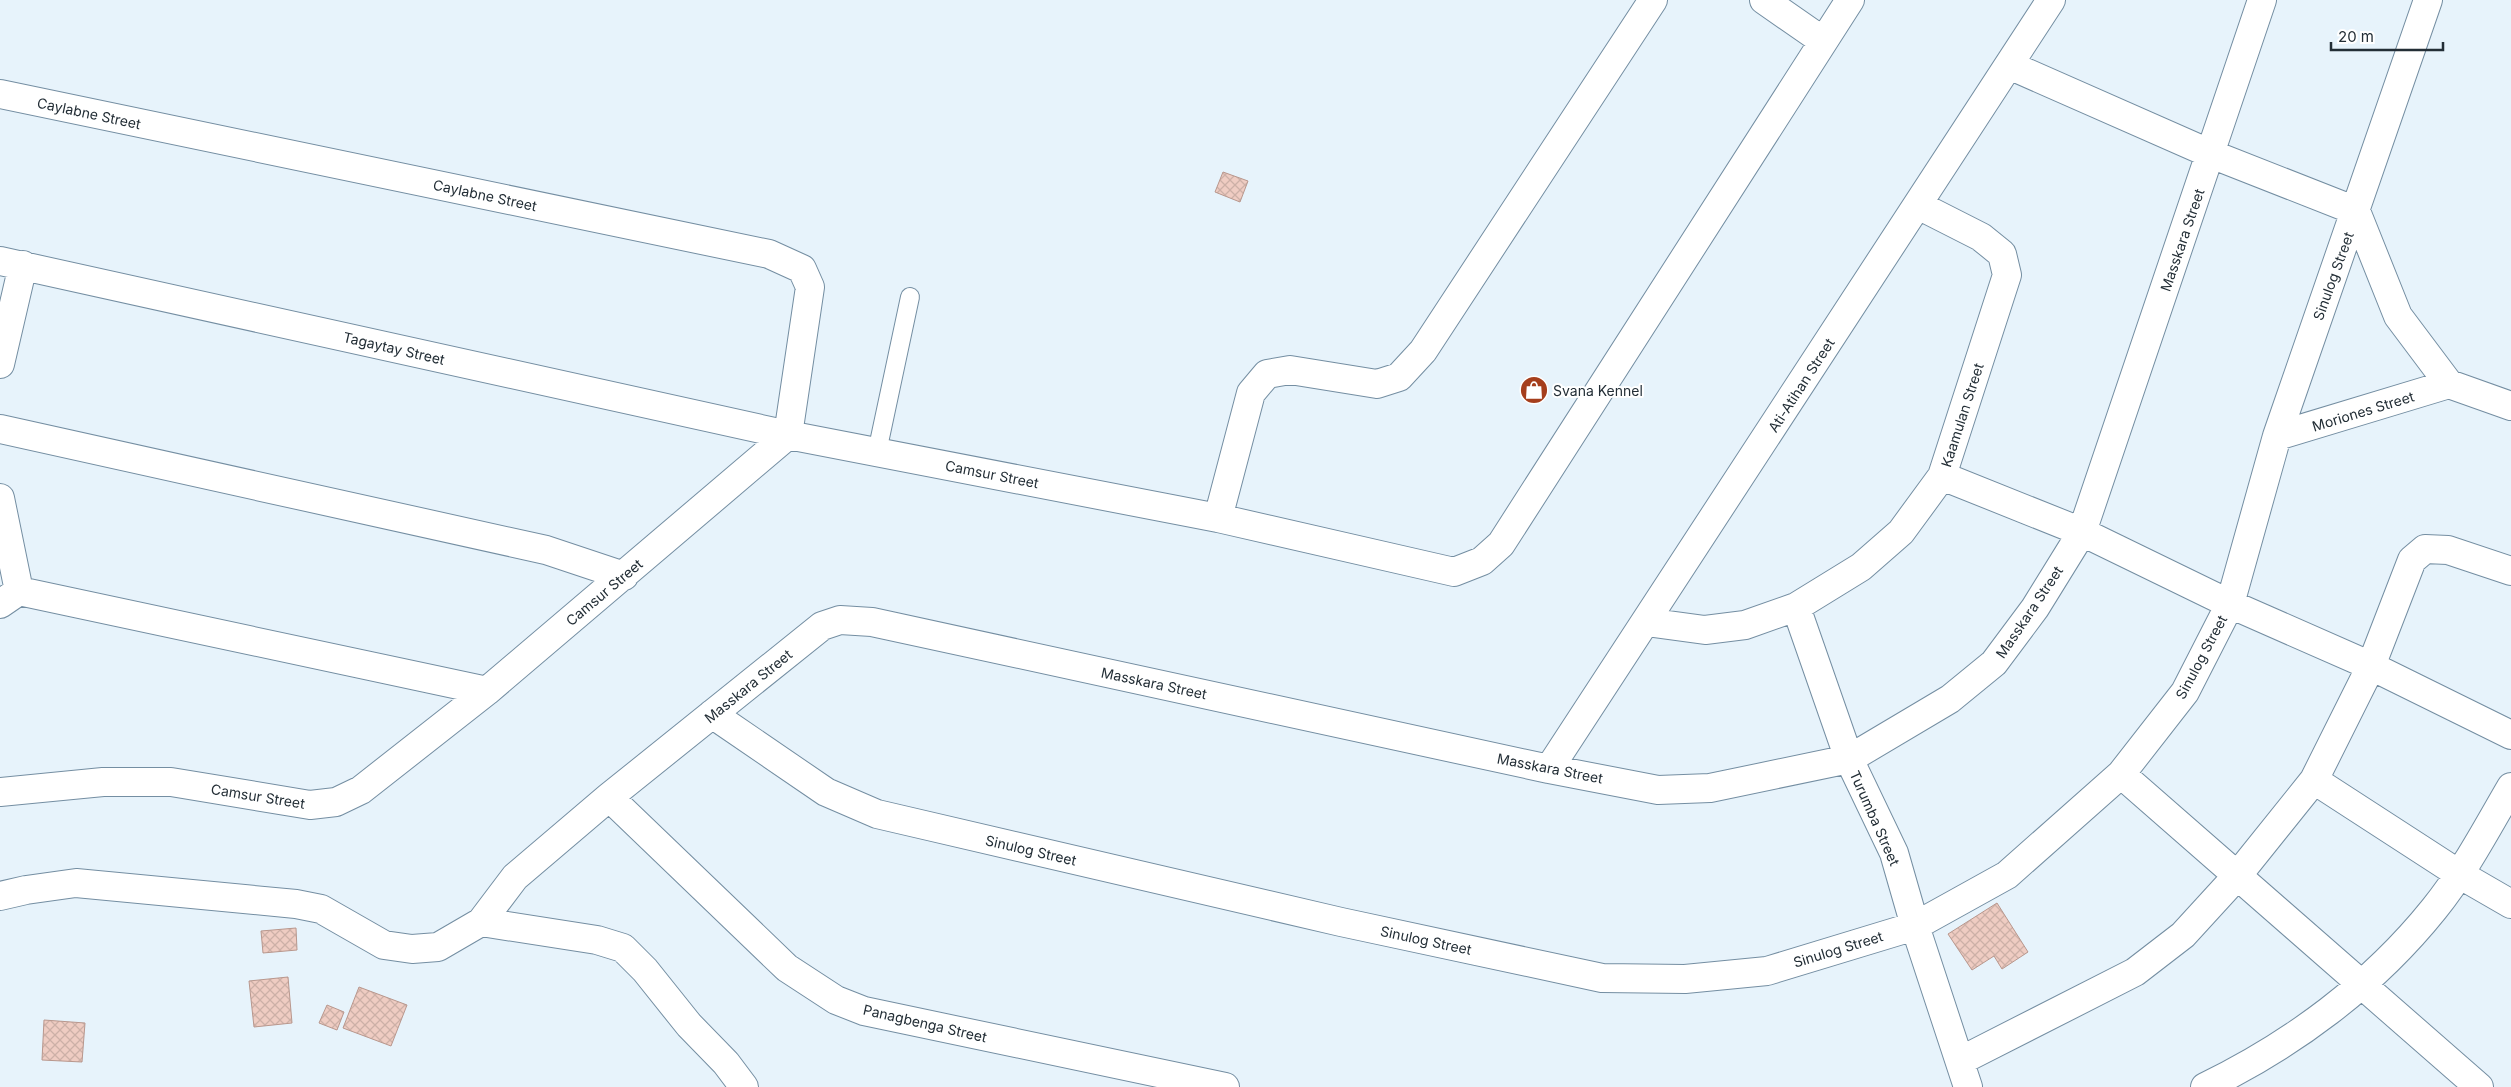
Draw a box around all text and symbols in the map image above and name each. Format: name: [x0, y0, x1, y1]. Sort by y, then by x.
scale bar: [2331, 20, 2444, 52]
text: 20 m: [2338, 27, 2374, 46]
street label: Caylabne Street: [36, 94, 143, 132]
street label: Caylabne Street: [432, 176, 539, 214]
street label: Masskara Street: [2156, 186, 2208, 294]
street label: Sinulog Street: [2309, 229, 2357, 322]
street label: Tagaytay Street: [342, 328, 447, 368]
street label: Ati-Atihan Street: [1764, 335, 1838, 435]
street label: Kaamulan Street: [1937, 360, 1987, 469]
shop icon: Svana Kennel: [1519, 375, 1549, 405]
place label: Svana Kennel: [1553, 382, 1643, 399]
street label: Moriones Street: [2310, 387, 2416, 435]
street label: Camsur Street: [944, 457, 1041, 491]
street label: Camsur Street: [562, 555, 646, 629]
street label: Masskara Street: [1992, 562, 2066, 661]
street label: Sinulog Street: [2172, 612, 2230, 702]
street label: Masskara Street: [701, 645, 795, 726]
street label: Masskara Street: [1100, 664, 1209, 703]
street label: Masskara Street: [1496, 749, 1605, 787]
street label: Turumba Street: [1846, 768, 1904, 868]
street label: Camsur Street: [210, 780, 307, 812]
street label: Sinulog Street: [984, 831, 1078, 869]
street label: Sinulog Street: [1379, 922, 1474, 958]
street label: Sinulog Street: [1791, 927, 1885, 971]
street label: Panagbenga Street: [861, 1000, 989, 1046]

